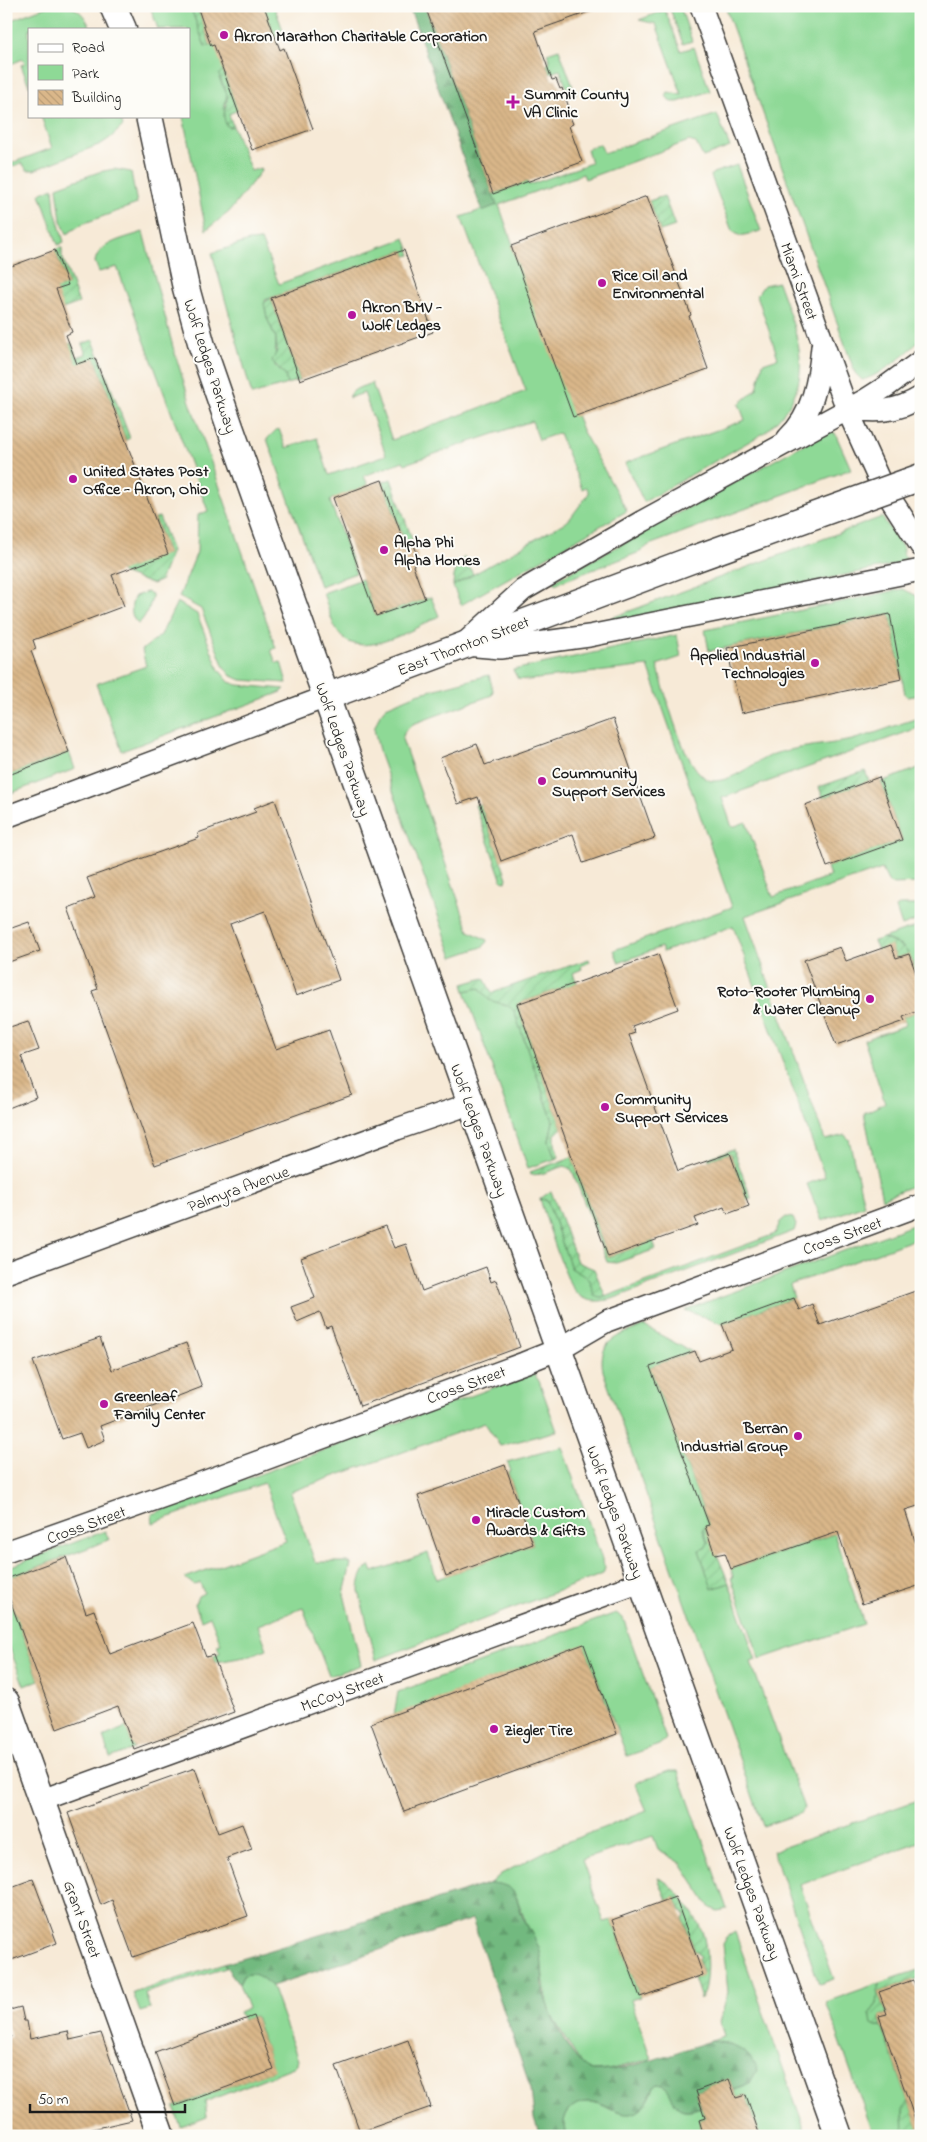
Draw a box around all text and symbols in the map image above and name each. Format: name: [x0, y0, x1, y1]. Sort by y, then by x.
place label: Akron Marathon Charitable Corporation: [234, 25, 487, 49]
legend: [28, 28, 190, 118]
marker: Akron Marathon Charitable Corporation: [218, 29, 230, 41]
text: Road: [72, 37, 105, 59]
text: Park: [72, 63, 100, 85]
place label: Summit County VA Clinic: [523, 83, 629, 125]
text: Building: [71, 87, 121, 110]
marker: Summit County VA Clinic: [506, 95, 520, 109]
street label: Miami Street: [773, 240, 823, 324]
place label: Rice Oil and Environmental: [611, 264, 704, 306]
marker: Rice Oil and Environmental: [596, 277, 608, 289]
street label: Wolf Ledges Parkway: [176, 296, 242, 437]
place label: Akron BMV - Wolf Ledges: [362, 296, 442, 339]
marker: Akron BMV - Wolf Ledges: [346, 309, 358, 321]
place label: United States Post Office - Akron, Ohio: [83, 460, 209, 502]
marker: United States Post Office - Akron, Ohio: [67, 473, 79, 485]
place label: Alpha Phi Alpha Homes: [394, 531, 480, 573]
marker: Alpha Phi Alpha Homes: [378, 544, 390, 556]
street label: East Thornton Street: [394, 610, 534, 683]
place label: Applied Industrial Technologies: [690, 644, 805, 687]
marker: Applied Industrial Technologies: [809, 657, 821, 669]
street label: Wolf Ledges Parkway: [308, 680, 376, 820]
place label: Coummunity Support Services: [552, 762, 665, 804]
marker: Coummunity Support Services: [536, 775, 548, 787]
place label: Roto-Rooter Plumbing & Water Cleanup: [716, 980, 860, 1022]
marker: Roto-Rooter Plumbing & Water Cleanup: [864, 993, 876, 1005]
street label: Wolf Ledges Parkway: [443, 1061, 513, 1201]
place label: Community Support Services: [615, 1088, 728, 1130]
marker: Community Support Services: [599, 1101, 611, 1113]
street label: Palmyra Avenue: [185, 1160, 294, 1219]
street label: Cross Street: [800, 1211, 886, 1262]
street label: Cross Street: [424, 1360, 510, 1411]
place label: Greenleaf Family Center: [113, 1385, 206, 1428]
marker: Greenleaf Family Center: [98, 1398, 110, 1410]
place label: Berran Industrial Group: [680, 1417, 788, 1459]
marker: Berran Industrial Group: [792, 1430, 804, 1442]
street label: Wolf Ledges Parkway: [579, 1443, 649, 1583]
street label: Cross Street: [44, 1500, 130, 1551]
place label: Miracle Custom Awards & Gifts: [486, 1501, 586, 1543]
marker: Miracle Custom Awards & Gifts: [470, 1514, 482, 1526]
street label: McCoy Street: [298, 1666, 388, 1719]
place label: Ziegler Tire: [504, 1719, 574, 1744]
marker: Ziegler Tire: [488, 1723, 500, 1735]
street label: Wolf Ledges Parkway: [716, 1824, 786, 1964]
street label: Grant Street: [56, 1877, 106, 1963]
scale bar: [30, 2082, 185, 2114]
text: 50 m: [38, 2089, 69, 2111]

